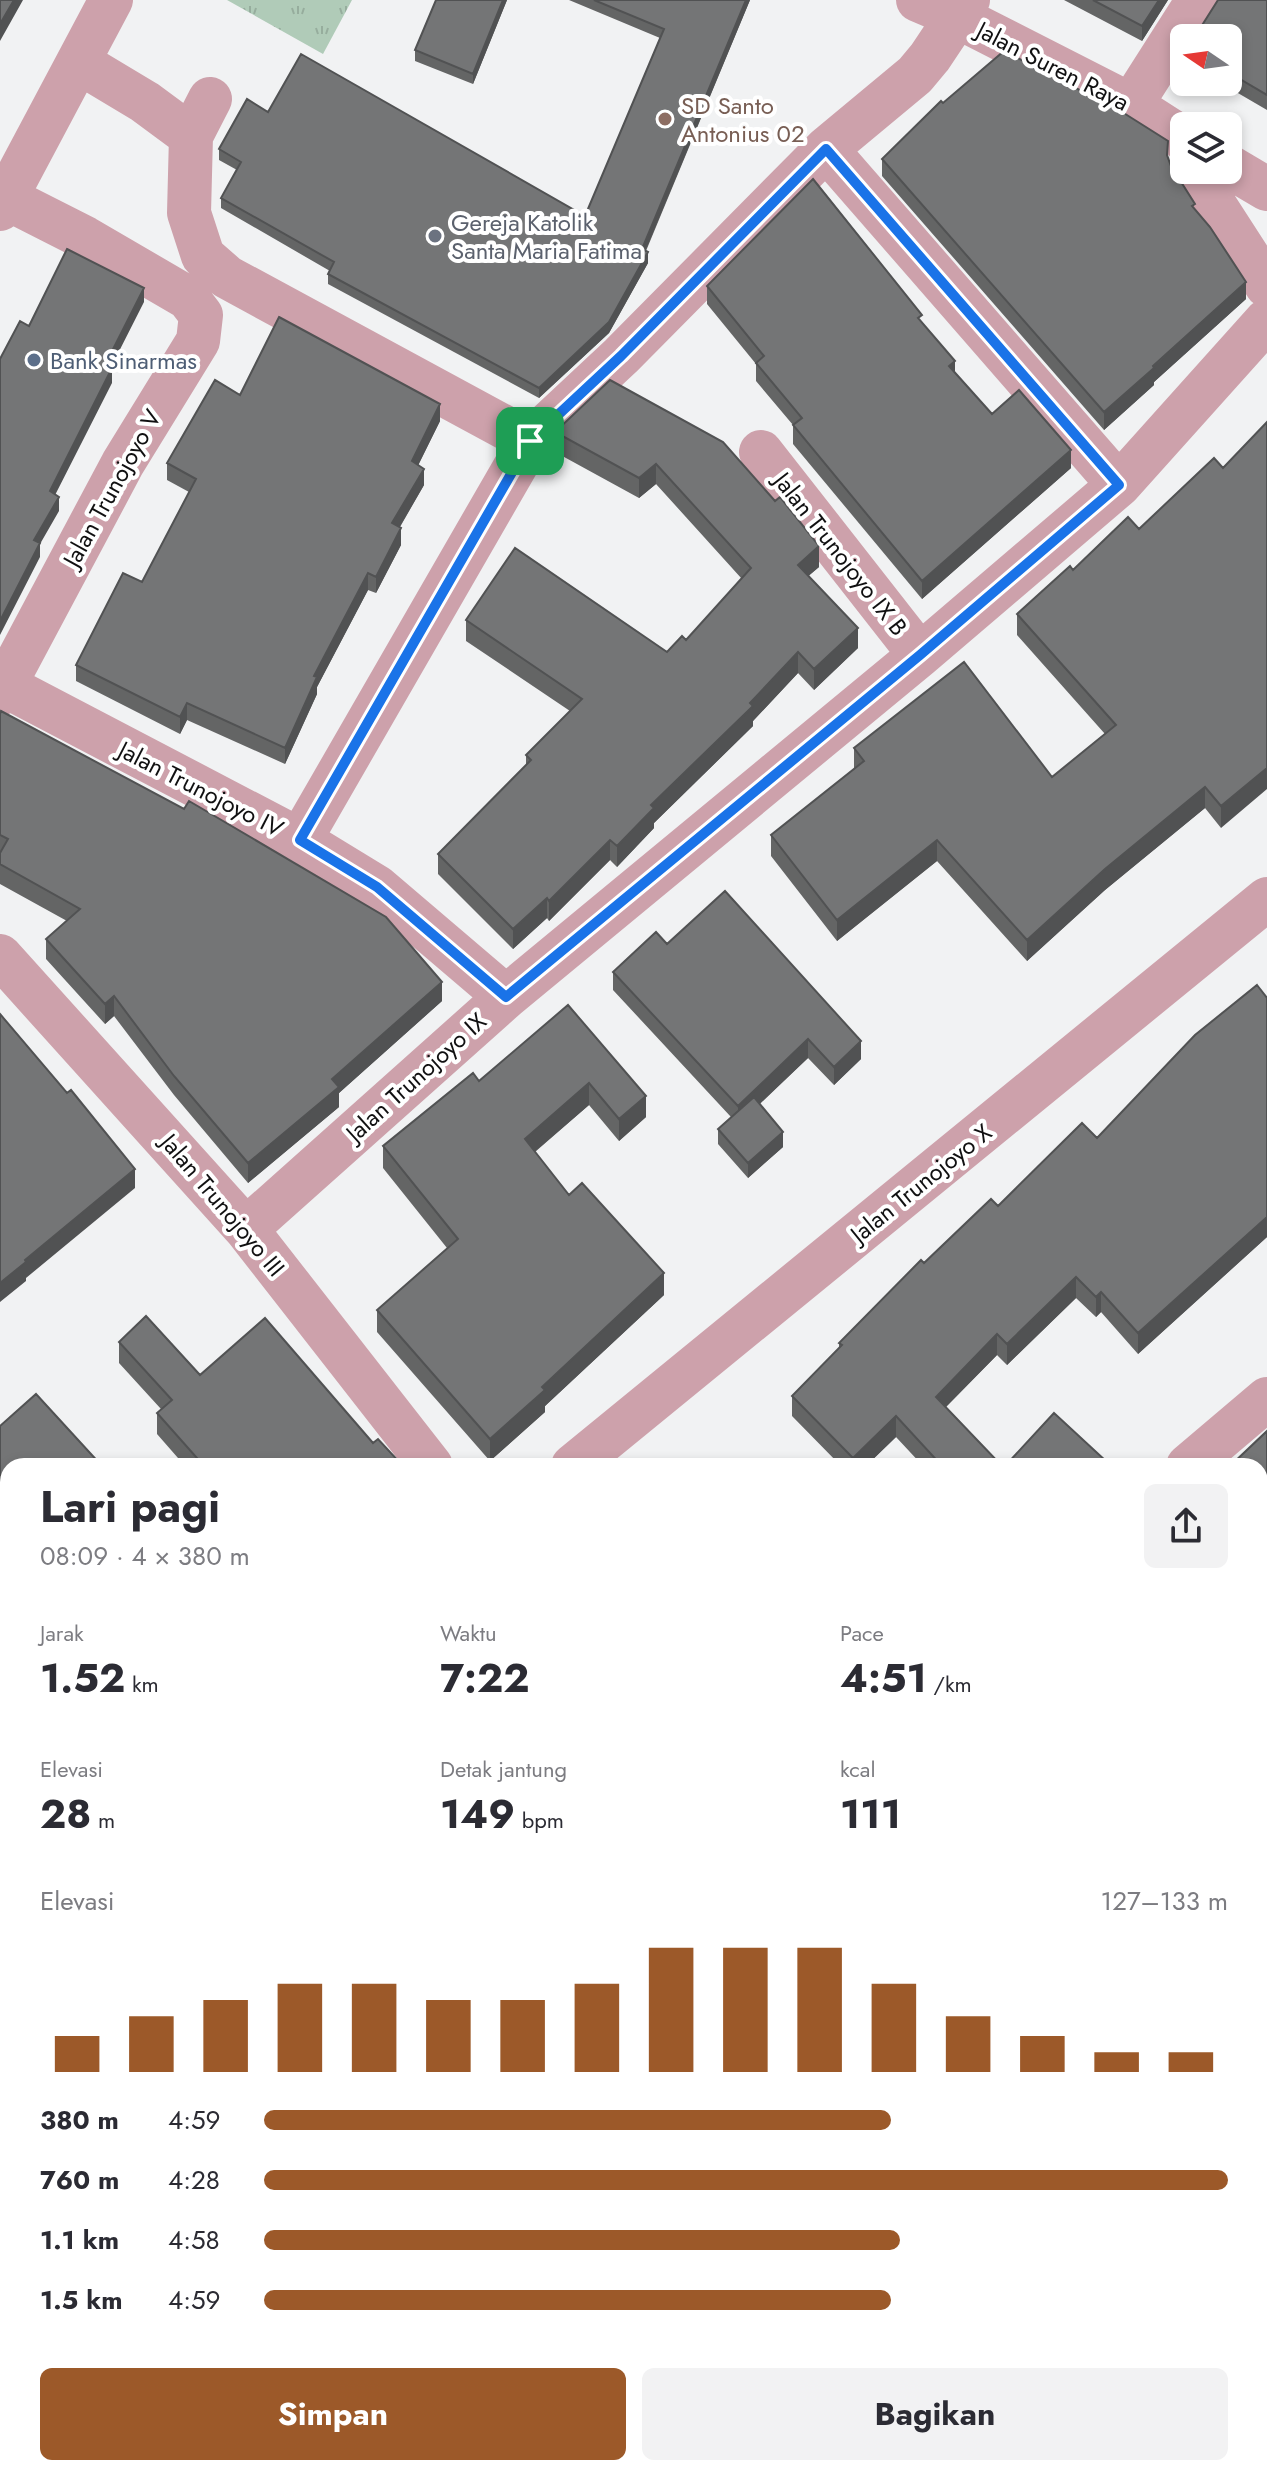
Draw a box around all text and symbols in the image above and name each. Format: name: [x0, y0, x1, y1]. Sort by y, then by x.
street label: Jalan Suren Raya: [968, 11, 1135, 119]
north arrow: [1170, 24, 1242, 96]
map controls: [1170, 24, 1242, 184]
place label: SD Santo Antonius 02: [681, 88, 805, 151]
marker: SD Santo Antonius 02: [656, 110, 674, 128]
button: layers: [1170, 112, 1242, 184]
place label: Gereja Katolik Santa Maria Fatima: [451, 205, 642, 268]
marker: Gereja Katolik Santa Maria Fatima: [426, 227, 444, 245]
place label: Bank Sinarmas: [50, 343, 197, 378]
marker: Bank Sinarmas: [25, 351, 43, 369]
street label: Jalan Trunojoyo V: [53, 403, 170, 576]
pin: [496, 407, 564, 475]
icon: arrive: [508, 419, 552, 463]
street label: Jalan Trunojoyo IX B: [764, 462, 916, 643]
street label: Jalan Trunojoyo IV: [110, 731, 290, 846]
street label: Jalan Trunojoyo IX: [336, 1004, 494, 1152]
street label: Jalan Trunojoyo X: [841, 1115, 1000, 1253]
street label: Jalan Trunojoyo III: [151, 1124, 293, 1284]
text: Lari pagi: [40, 1475, 220, 1539]
button: share: [1144, 1484, 1228, 1568]
text: 08:09 · 4 × 380 m: [40, 1537, 250, 1575]
text: Jarak: [40, 1617, 84, 1649]
text: Waktu: [440, 1617, 497, 1649]
text: Pace: [840, 1617, 884, 1649]
text: 1.52: [40, 1649, 125, 1707]
text: 7:22: [440, 1649, 529, 1707]
text: 4:51: [840, 1649, 927, 1707]
text: km: [125, 1668, 159, 1700]
text: /km: [927, 1668, 972, 1700]
text: Elevasi: [40, 1753, 103, 1785]
text: Detak jantung: [440, 1753, 567, 1785]
text: kcal: [840, 1753, 876, 1785]
text: 28: [40, 1785, 91, 1843]
text: 149: [440, 1785, 515, 1843]
text: 111: [840, 1785, 901, 1843]
text: m: [91, 1804, 115, 1836]
text: bpm: [515, 1804, 564, 1836]
text: Elevasi: [40, 1882, 114, 1920]
text: 127–133 m: [1100, 1882, 1228, 1920]
text: 380 m: [40, 2101, 119, 2139]
text: 4:59: [168, 2101, 221, 2139]
text: 760 m: [40, 2161, 119, 2199]
text: 4:28: [168, 2161, 220, 2199]
text: 1.1 km: [40, 2221, 119, 2259]
text: 4:58: [168, 2221, 220, 2259]
text: 1.5 km: [40, 2281, 123, 2319]
text: 4:59: [168, 2281, 221, 2319]
button: Simpan: [40, 2368, 626, 2460]
button: Bagikan: [642, 2368, 1228, 2460]

